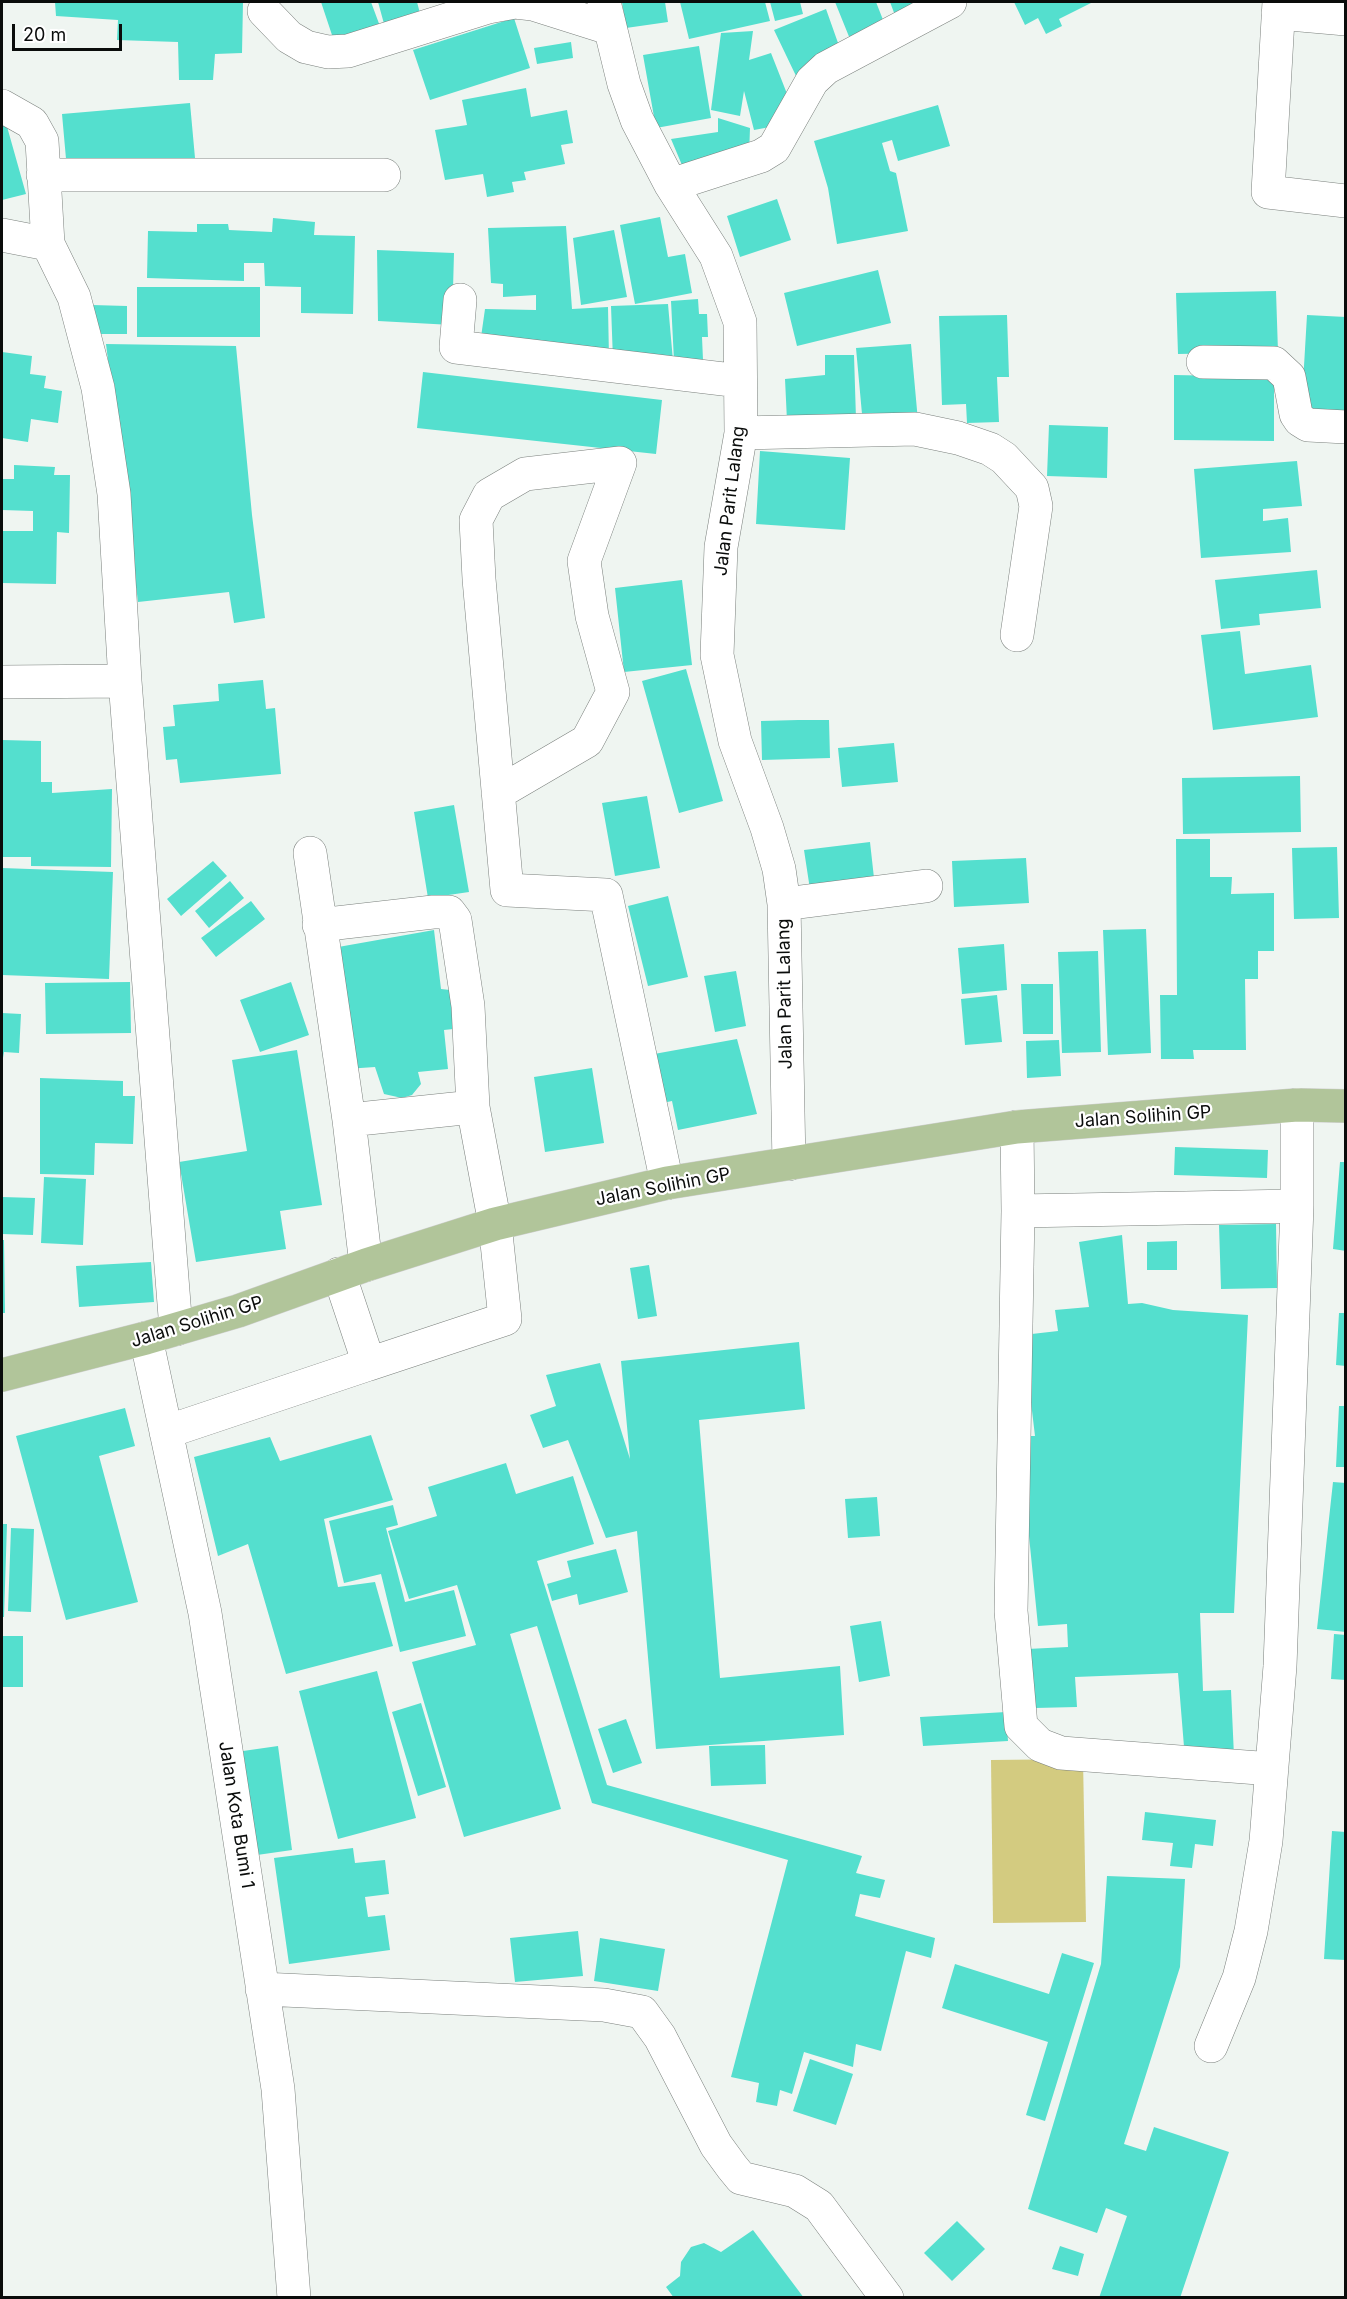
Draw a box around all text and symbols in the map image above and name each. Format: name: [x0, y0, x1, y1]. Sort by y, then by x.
scale bar: [15, 12, 124, 50]
text: 20 m: [23, 24, 66, 45]
street label: Jalan Parit Lalang: [710, 425, 750, 577]
street label: Jalan Parit Lalang: [773, 918, 797, 1070]
street label: Jalan Solihin GP: [1074, 1101, 1212, 1133]
street label: Jalan Solihin GP: [594, 1163, 732, 1211]
street label: Jalan Solihin GP: [128, 1292, 266, 1352]
street label: Jalan Kota Bumi 1: [214, 1740, 258, 1890]

